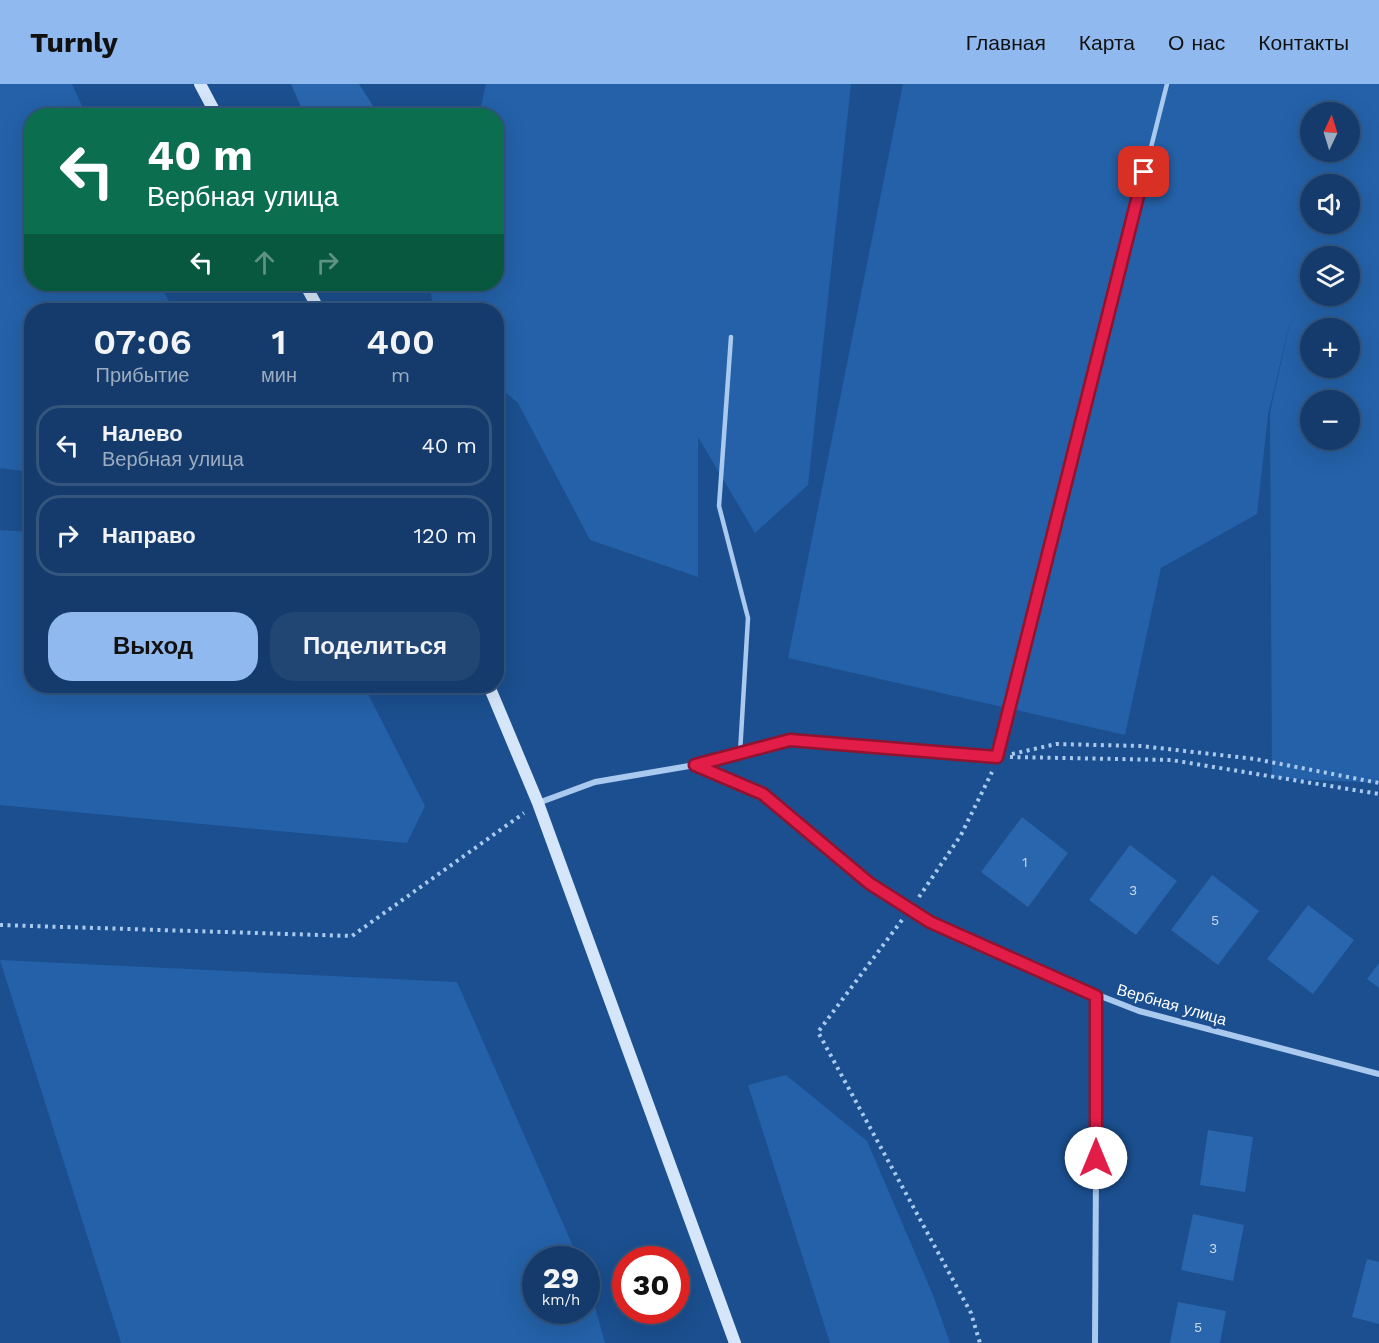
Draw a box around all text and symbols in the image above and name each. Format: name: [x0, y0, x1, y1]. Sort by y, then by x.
text: Turnly: [30, 26, 118, 59]
text: Главная: [966, 30, 1046, 55]
text: Карта: [1079, 30, 1135, 55]
text: О нас: [1168, 30, 1225, 55]
text: Контакты: [1258, 30, 1349, 55]
north arrow: [1300, 102, 1360, 162]
map controls: [1300, 102, 1360, 450]
text: 40 m: [147, 131, 253, 180]
icon: left: [48, 132, 126, 210]
pin: [1118, 146, 1169, 197]
icon: arrive: [1127, 155, 1160, 188]
button: sound: [1300, 174, 1360, 234]
text: Вербная улица: [147, 181, 338, 213]
icon: left: [185, 246, 218, 279]
icon: ahead: [248, 246, 281, 279]
icon: right: [311, 246, 344, 279]
button: layers: [1300, 246, 1360, 306]
button: +: [1300, 318, 1360, 378]
text: 07:06: [93, 321, 192, 363]
text: 1: [272, 321, 287, 363]
text: 400: [366, 321, 435, 363]
text: Прибытие: [96, 363, 190, 387]
text: мин: [261, 363, 297, 387]
text: m: [391, 363, 410, 387]
button: −: [1300, 390, 1360, 450]
text: Налево: [102, 421, 183, 446]
icon: left: [51, 429, 84, 462]
text: 40 m: [421, 433, 477, 458]
text: Вербная улица: [102, 447, 244, 471]
icon: right: [51, 519, 84, 552]
text: Направо: [102, 523, 196, 548]
text: 120 m: [413, 523, 477, 548]
button: Выход: [48, 612, 258, 681]
button: Поделиться: [270, 612, 480, 681]
house number: 1: [1022, 854, 1028, 870]
house number: 3: [1129, 882, 1137, 898]
house number: 5: [1211, 912, 1219, 928]
street label: Вербная улица: [1115, 980, 1229, 1029]
position arrow: [1064, 1126, 1128, 1190]
house number: 3: [1209, 1240, 1217, 1256]
speed limit sign: 30: [612, 1246, 690, 1324]
text: 29: [543, 1260, 579, 1295]
text: km/h: [542, 1291, 580, 1309]
house number: 5: [1194, 1319, 1202, 1335]

